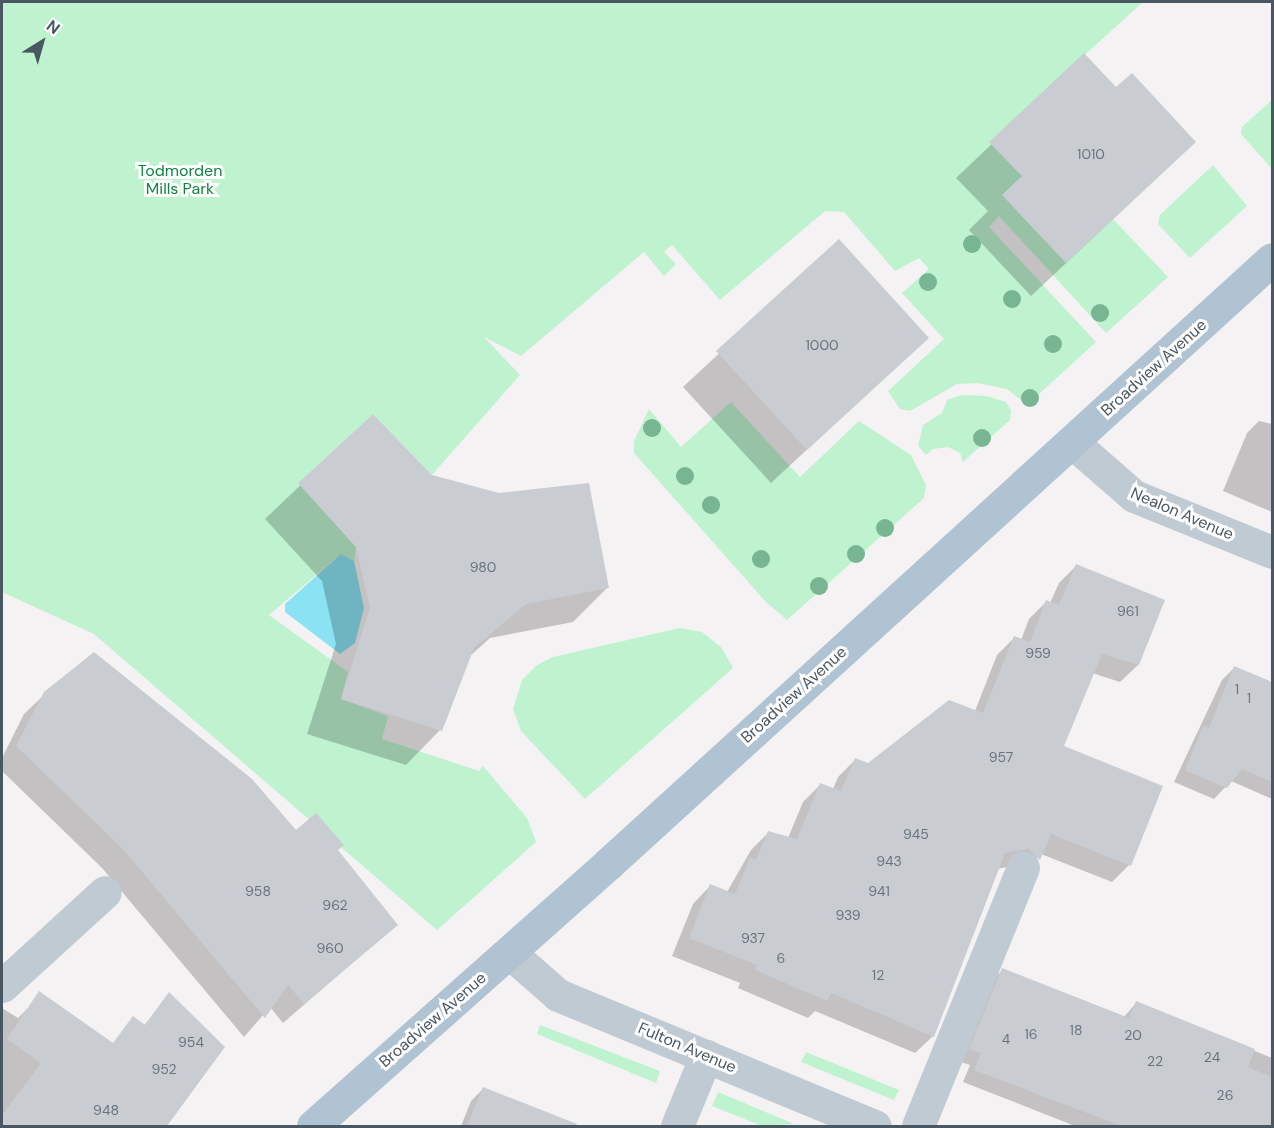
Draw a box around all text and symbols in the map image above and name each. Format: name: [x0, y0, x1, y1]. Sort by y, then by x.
north arrow: [12, 12, 72, 72]
text: N: [42, 15, 64, 39]
house number: 1010: [1077, 146, 1105, 162]
park label: Todmorden Mills Park: [138, 161, 222, 199]
street label: Broadview Avenue: [1097, 316, 1211, 420]
house number: 1000: [805, 337, 839, 353]
street label: Nealon Avenue: [1128, 484, 1236, 544]
house number: 980: [470, 559, 496, 575]
house number: 961: [1117, 603, 1139, 619]
street label: Broadview Avenue: [737, 643, 851, 747]
house number: 959: [1025, 645, 1051, 661]
house number: 1: [1235, 681, 1239, 697]
house number: 1: [1247, 690, 1251, 706]
house number: 957: [989, 749, 1013, 765]
house number: 945: [903, 826, 929, 842]
house number: 943: [876, 853, 902, 869]
house number: 958: [245, 883, 271, 899]
house number: 941: [868, 883, 890, 899]
house number: 962: [322, 897, 348, 913]
house number: 939: [835, 907, 861, 923]
house number: 937: [741, 930, 765, 946]
house number: 960: [316, 940, 344, 956]
house number: 6: [777, 950, 785, 966]
house number: 12: [872, 967, 884, 983]
street label: Broadview Avenue: [376, 968, 490, 1072]
street label: Fulton Avenue: [635, 1019, 739, 1077]
house number: 18: [1070, 1022, 1082, 1038]
house number: 16: [1024, 1026, 1038, 1042]
house number: 20: [1124, 1027, 1142, 1043]
house number: 4: [1002, 1031, 1010, 1047]
house number: 954: [178, 1034, 204, 1050]
house number: 24: [1204, 1049, 1220, 1065]
house number: 22: [1147, 1053, 1163, 1069]
house number: 952: [151, 1061, 177, 1077]
house number: 26: [1217, 1087, 1233, 1103]
house number: 948: [93, 1102, 119, 1118]

